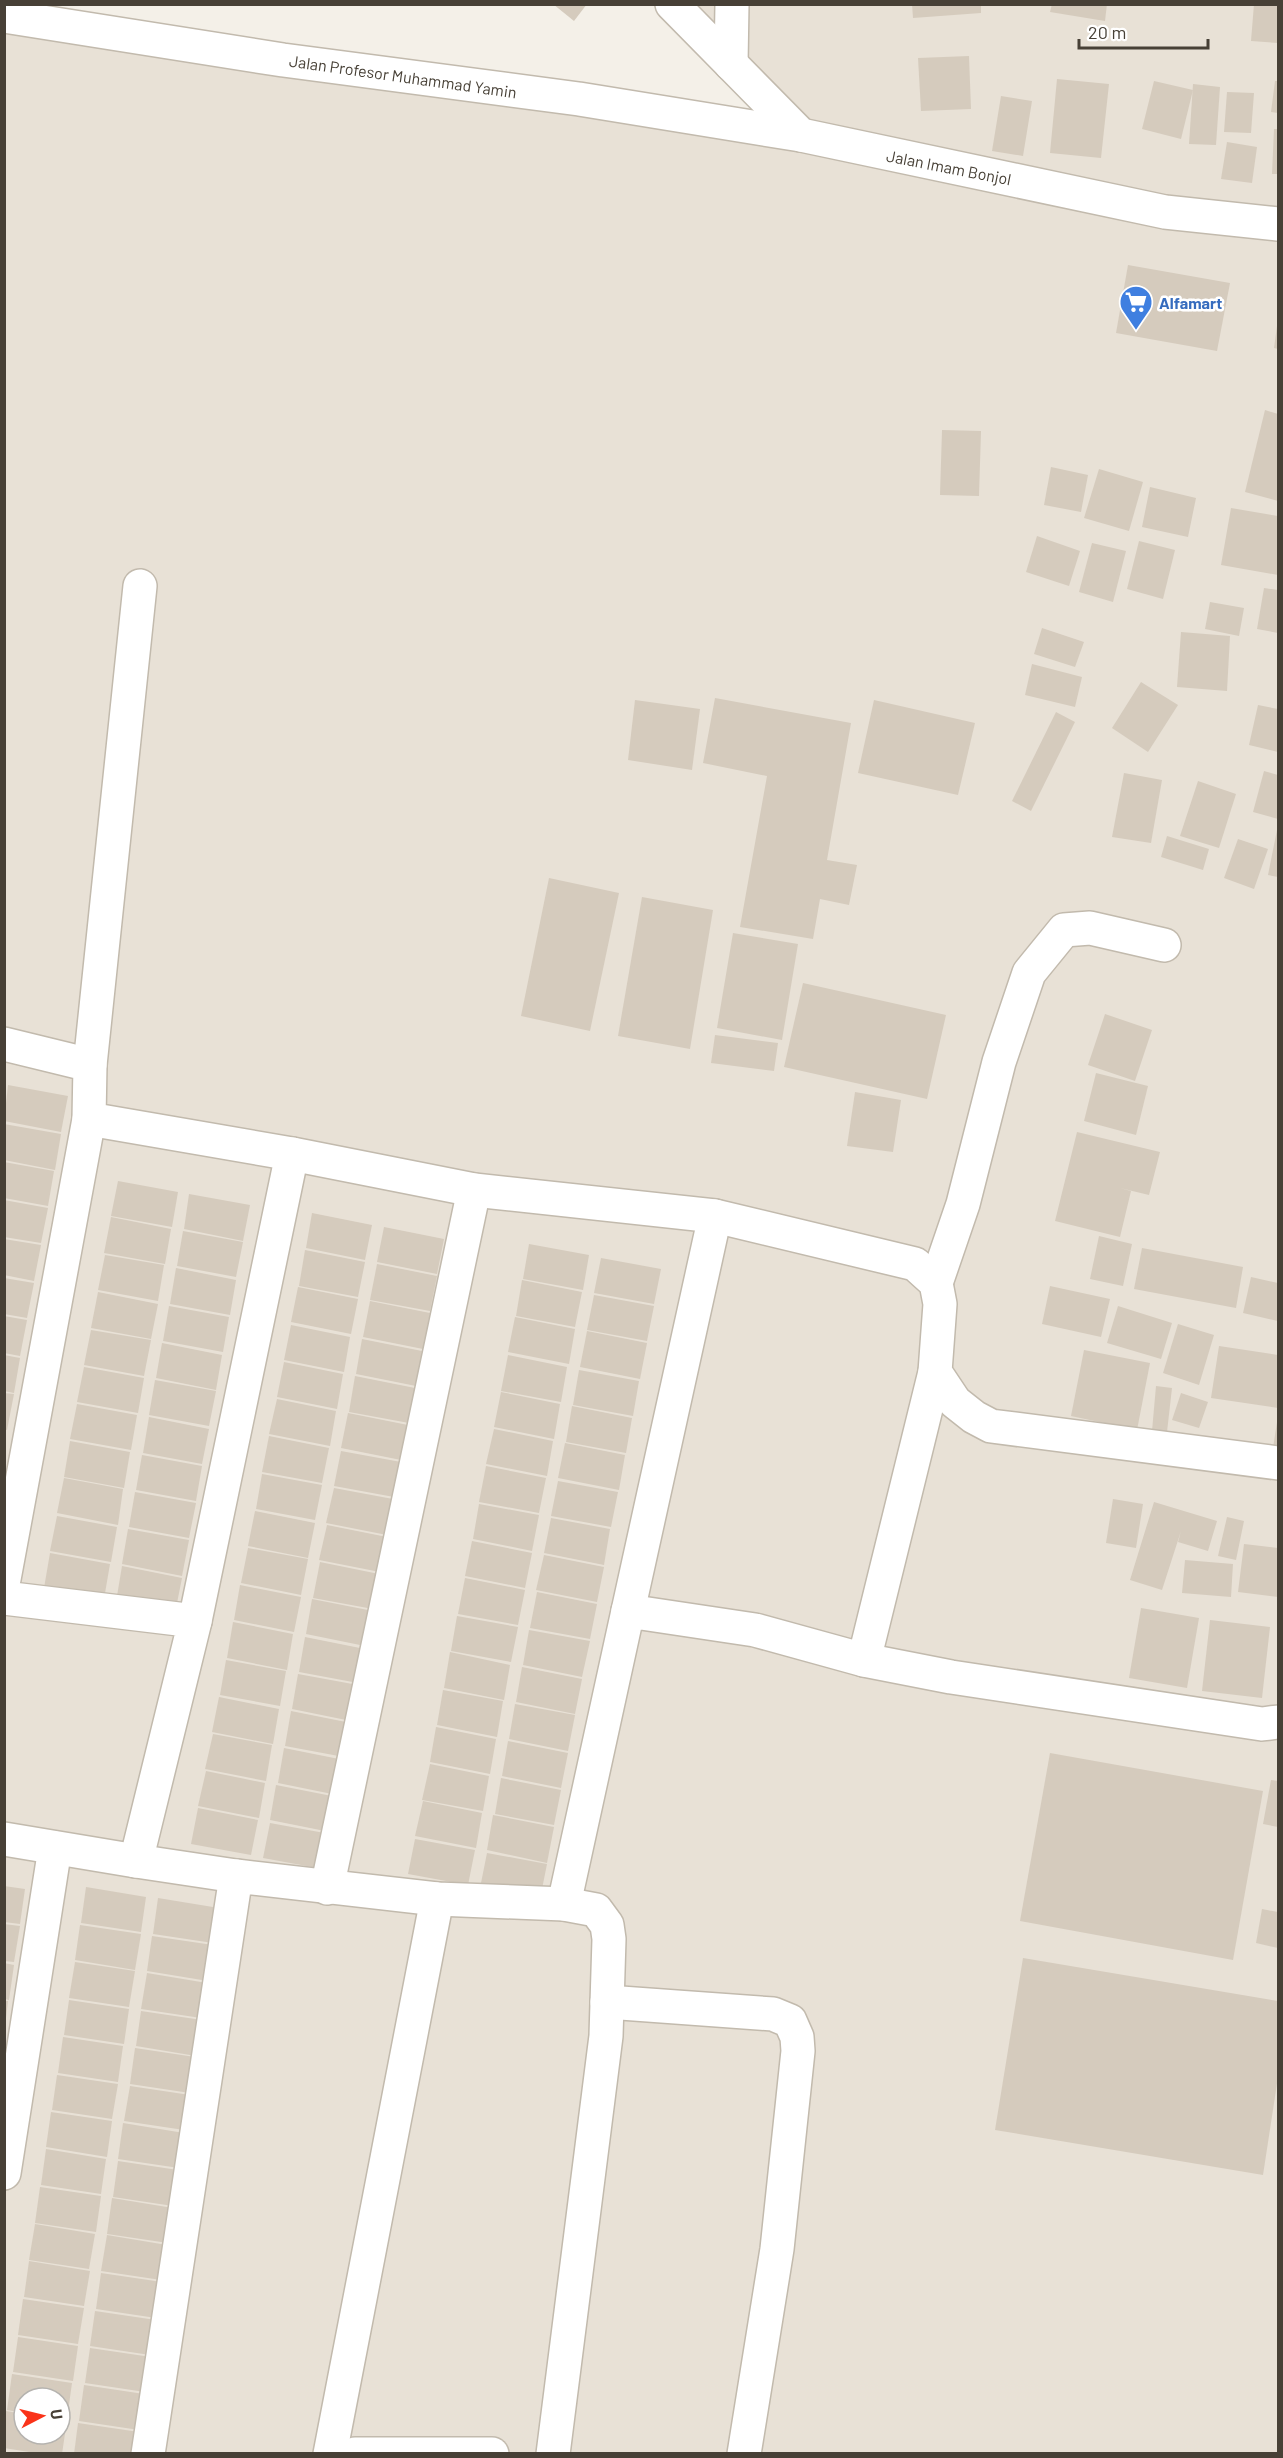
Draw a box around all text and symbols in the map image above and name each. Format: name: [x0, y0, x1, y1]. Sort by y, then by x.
scale bar: [1079, 12, 1208, 50]
text: 20 m: [1088, 21, 1126, 43]
street label: Jalan Profesor Muhammad Yamin: [288, 51, 518, 101]
street label: Jalan Imam Bonjol: [885, 146, 1013, 188]
supermarket icon: Alfamart: [1118, 284, 1154, 331]
place label: Alfamart: [1159, 293, 1222, 312]
north arrow: [12, 2386, 72, 2446]
text: U: [47, 2408, 67, 2420]

